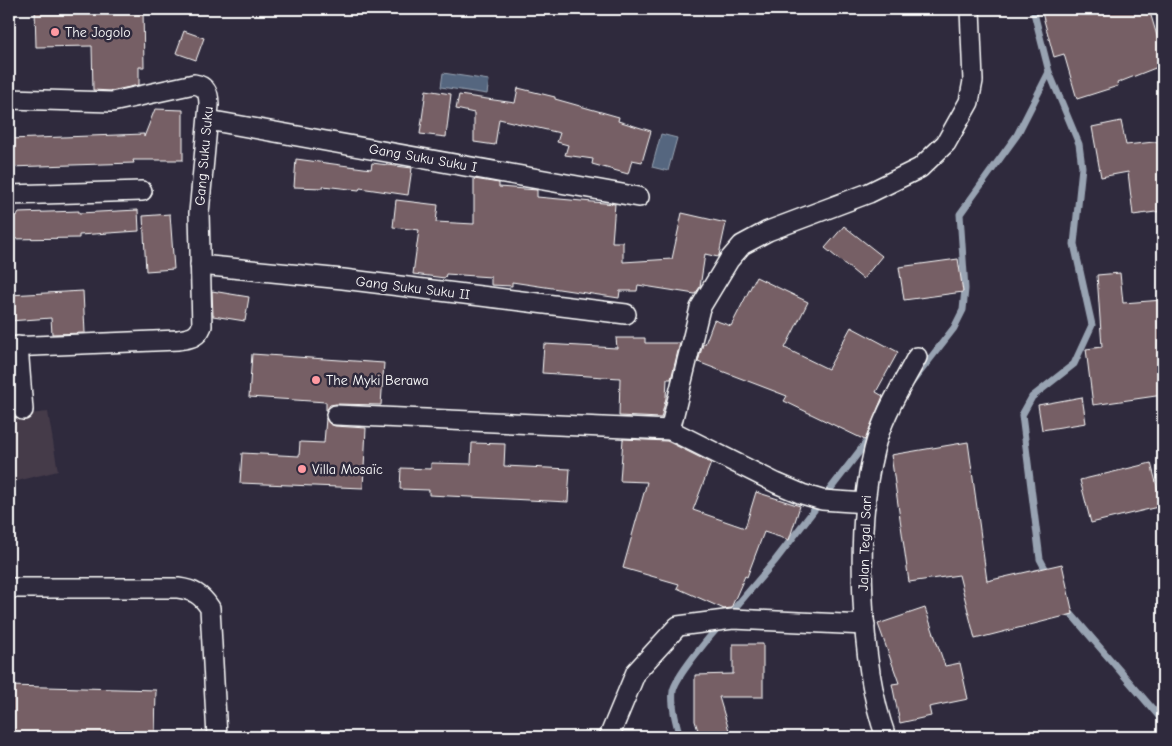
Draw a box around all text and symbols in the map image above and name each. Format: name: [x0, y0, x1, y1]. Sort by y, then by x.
place label: The Jogolo: [65, 24, 131, 41]
marker: The Jogolo: [49, 26, 61, 38]
street label: Gang Suku Suku: [191, 106, 217, 206]
street label: Gang Suku Suku I: [368, 140, 478, 176]
street label: Gang Suku Suku II: [355, 273, 471, 303]
place label: The Myki Berawa: [326, 372, 429, 389]
marker: The Myki Berawa: [310, 374, 322, 386]
place label: Villa Mosaïc: [312, 461, 383, 478]
marker: Villa Mosaïc: [296, 463, 308, 475]
street label: Jalan Tegal Sari: [855, 495, 875, 591]

